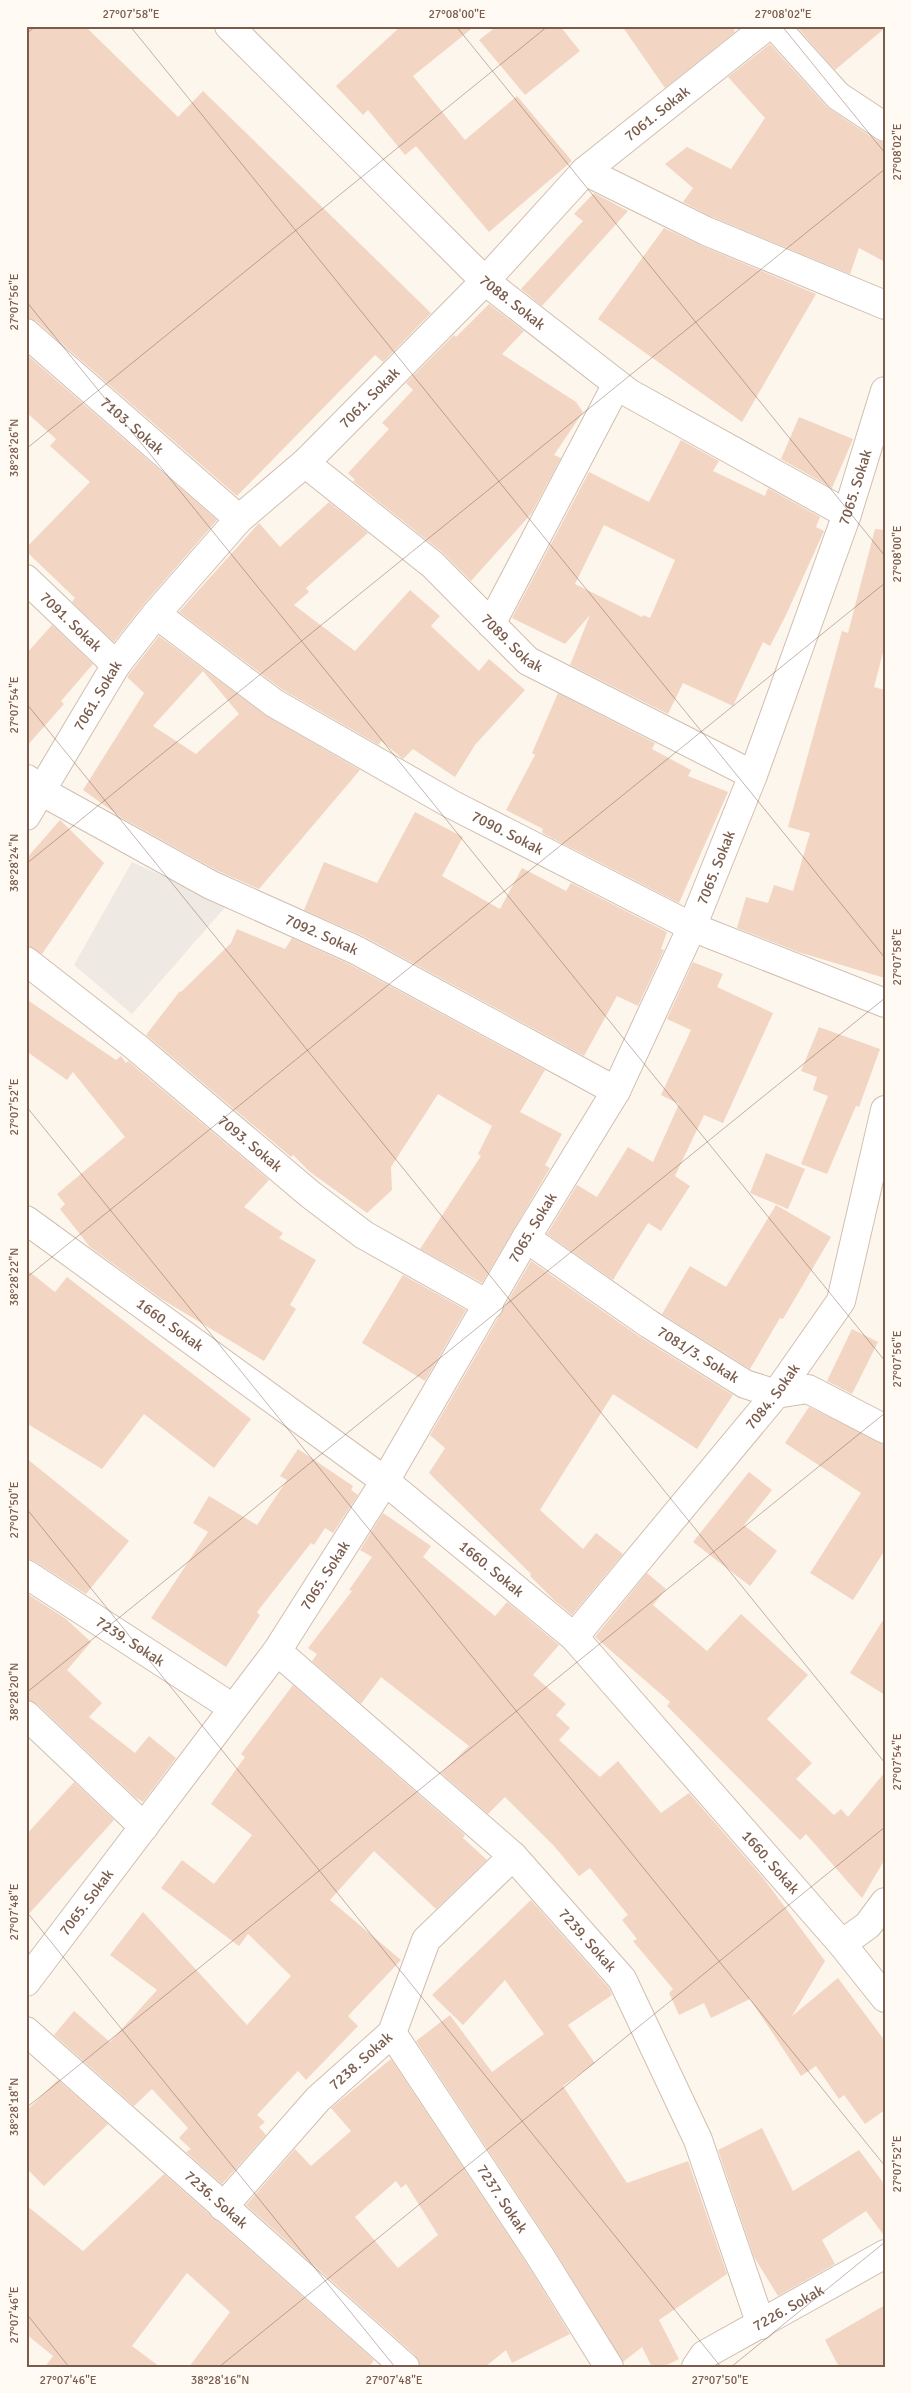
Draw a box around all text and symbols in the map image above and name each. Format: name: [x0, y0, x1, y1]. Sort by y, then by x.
text: 27°07'58"E: [102, 7, 160, 22]
text: 27°08'00"E: [428, 7, 486, 22]
text: 27°08'02"E: [754, 7, 812, 22]
street label: 7061. Sokak: [621, 82, 694, 145]
text: 27°08'02"E: [890, 123, 905, 181]
street label: 7088. Sokak: [475, 271, 549, 334]
text: 27°07'56"E: [7, 273, 22, 331]
street label: 7061. Sokak: [335, 363, 404, 432]
street label: 7103. Sokak: [97, 393, 168, 459]
text: 38°28'26"N: [7, 419, 22, 477]
street label: 7065. Sokak: [835, 447, 876, 528]
text: 27°08'00"E: [890, 525, 905, 583]
street label: 7091. Sokak: [36, 588, 106, 656]
street label: 7089. Sokak: [477, 610, 546, 676]
street label: 7061. Sokak: [70, 657, 126, 734]
text: 27°07'54"E: [7, 676, 22, 734]
street label: 7090. Sokak: [468, 807, 547, 859]
street label: 7065. Sokak: [693, 827, 739, 907]
text: 38°28'24"N: [7, 834, 22, 892]
street label: 7092. Sokak: [282, 910, 362, 959]
text: 27°07'58"E: [890, 928, 905, 986]
text: 27°07'52"E: [7, 1078, 22, 1136]
street label: 7093. Sokak: [214, 1111, 286, 1176]
street label: 7065. Sokak: [505, 1189, 561, 1266]
text: 38°28'22"N: [7, 1248, 22, 1306]
street label: 1660. Sokak: [133, 1294, 207, 1355]
street label: 7081/3. Sokak: [654, 1322, 743, 1387]
text: 27°07'56"E: [890, 1330, 905, 1388]
street label: 7084. Sokak: [741, 1360, 804, 1433]
text: 27°07'50"E: [7, 1481, 22, 1539]
street label: 7065. Sokak: [296, 1537, 354, 1613]
street label: 1660. Sokak: [456, 1537, 528, 1601]
street label: 7239. Sokak: [92, 1612, 168, 1671]
text: 38°28'20"N: [7, 1663, 22, 1721]
text: 27°07'54"E: [890, 1733, 905, 1791]
street label: 1660. Sokak: [738, 1827, 804, 1898]
street label: 7065. Sokak: [56, 1865, 118, 1939]
text: 27°07'48"E: [7, 1883, 22, 1941]
street label: 7239. Sokak: [555, 1905, 621, 1976]
street label: 7238. Sokak: [325, 2028, 396, 2094]
text: 38°28'18"N: [7, 2078, 22, 2136]
text: 27°07'52"E: [890, 2135, 905, 2193]
street label: 7237. Sokak: [473, 2161, 532, 2237]
street label: 7236. Sokak: [181, 2167, 252, 2233]
street label: 7226. Sokak: [750, 2281, 827, 2335]
text: 27°07'46"E: [7, 2286, 22, 2344]
text: 27°07'46"E: [39, 2373, 97, 2388]
text: 38°28'16"N: [191, 2373, 249, 2388]
text: 27°07'48"E: [365, 2373, 423, 2388]
text: 27°07'50"E: [691, 2373, 749, 2388]

